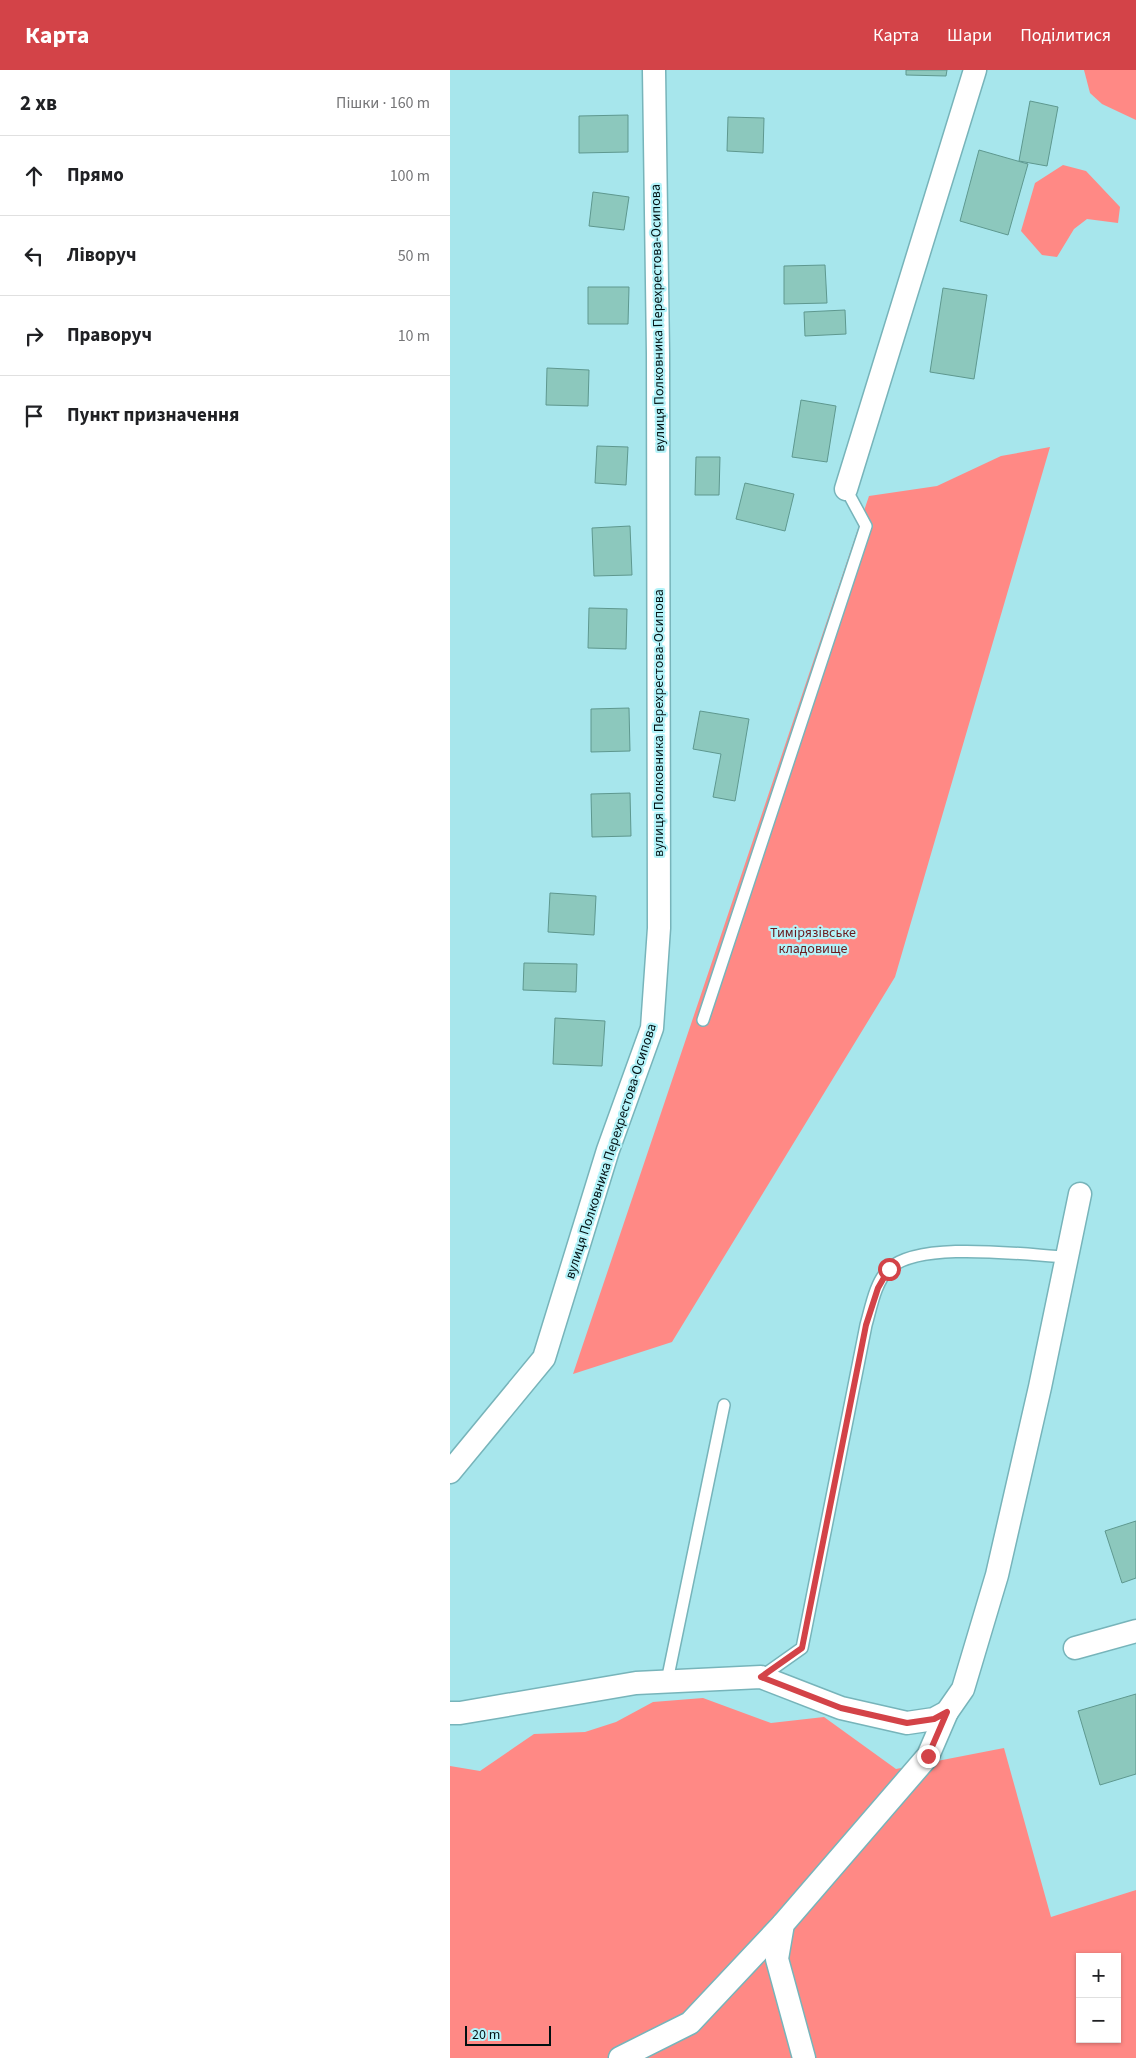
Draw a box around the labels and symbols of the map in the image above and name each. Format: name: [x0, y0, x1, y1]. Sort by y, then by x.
street label: вулиця Полковника Перехрестова-Осипова: [646, 184, 670, 452]
street label: вулиця Полковника Перехрестова-Осипова: [649, 589, 669, 857]
park label: Тимірязівське кладовище: [770, 923, 856, 959]
street label: вулиця Полковника Перехрестова-Осипова: [560, 1021, 662, 1282]
route start: [878, 1258, 901, 1281]
route end: [917, 1745, 940, 1768]
scale bar: [465, 2023, 551, 2046]

